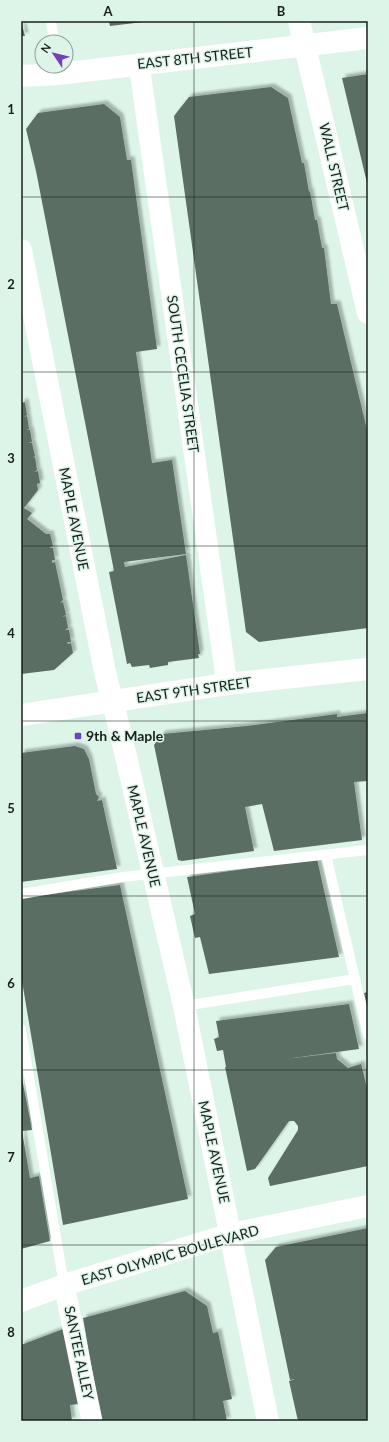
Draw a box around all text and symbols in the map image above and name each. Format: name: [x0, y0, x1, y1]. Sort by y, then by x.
text: A: [102, 3, 113, 19]
text: B: [277, 3, 286, 19]
north arrow: [34, 34, 74, 74]
text: N: [38, 41, 53, 55]
street label: EAST 8TH STREET: [136, 43, 254, 72]
text: 1: [7, 101, 15, 117]
street label: WALL STREET: [316, 121, 353, 213]
text: 2: [7, 276, 15, 292]
street label: SOUTH CECELIA STREET: [164, 294, 203, 455]
text: 3: [7, 450, 15, 466]
street label: MAPLE AVENUE: [56, 466, 93, 572]
text: 4: [7, 625, 15, 641]
street label: EAST 9TH STREET: [135, 673, 253, 706]
place label: 9th & Maple: [86, 727, 164, 744]
marker: 9th & Maple: [73, 731, 83, 741]
street label: MAPLE AVENUE: [124, 783, 165, 889]
text: 5: [7, 800, 15, 816]
text: 6: [7, 975, 15, 991]
street label: MAPLE AVENUE: [195, 1099, 234, 1205]
text: 7: [7, 1149, 15, 1165]
street label: EAST OLYMPIC BOULEVARD: [79, 1221, 261, 1288]
street label: SANTEE ALLEY: [61, 1304, 98, 1402]
text: 8: [7, 1324, 15, 1340]

